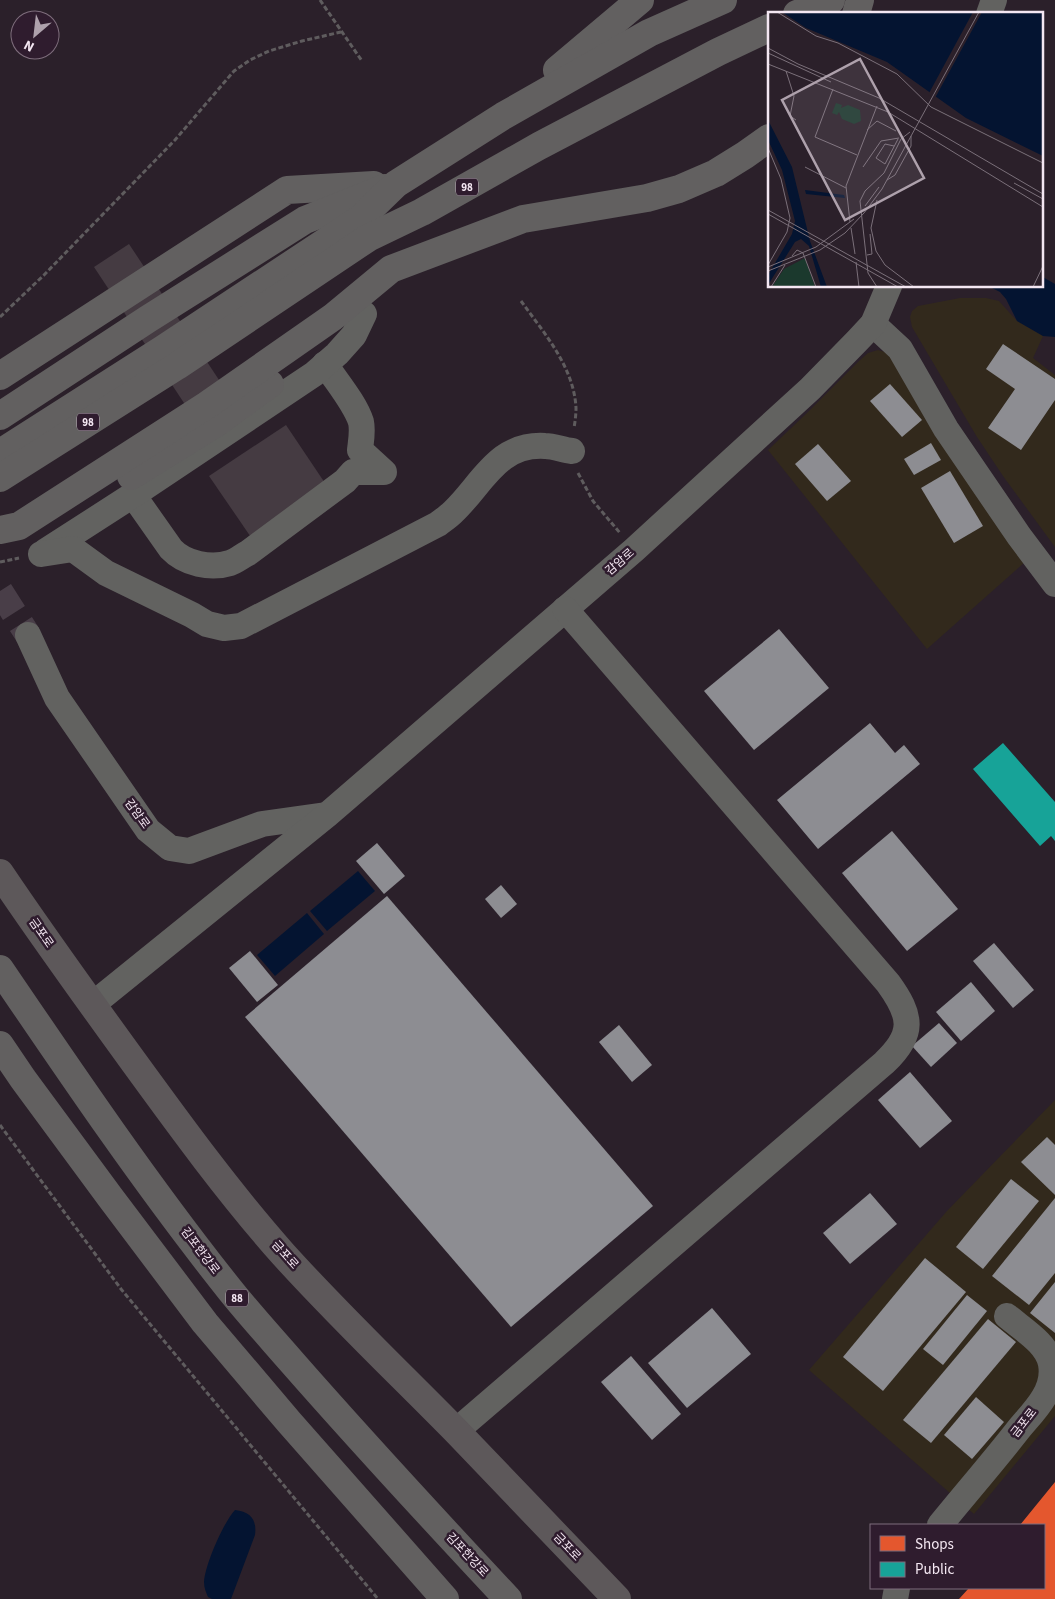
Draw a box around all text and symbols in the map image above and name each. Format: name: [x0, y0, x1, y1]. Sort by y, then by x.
north arrow: [10, 10, 60, 60]
inset map: [768, 12, 1042, 288]
text: N: [21, 35, 38, 57]
road number: 98: [456, 178, 478, 196]
road number: 98: [77, 414, 99, 431]
street label: 감암로: [602, 545, 638, 579]
street label: 감암로: [120, 796, 154, 832]
street label: 금포로: [25, 915, 57, 951]
street label: 김포한강로: [177, 1224, 223, 1278]
street label: 금포로: [268, 1237, 302, 1273]
road number: 88: [226, 1290, 248, 1306]
street label: 금포로: [1007, 1405, 1041, 1441]
legend: [870, 1524, 1045, 1589]
street label: 김포한강로: [442, 1529, 492, 1581]
street label: 금포로: [549, 1529, 585, 1565]
text: Shops: [915, 1534, 954, 1555]
text: Public: [915, 1559, 954, 1580]

